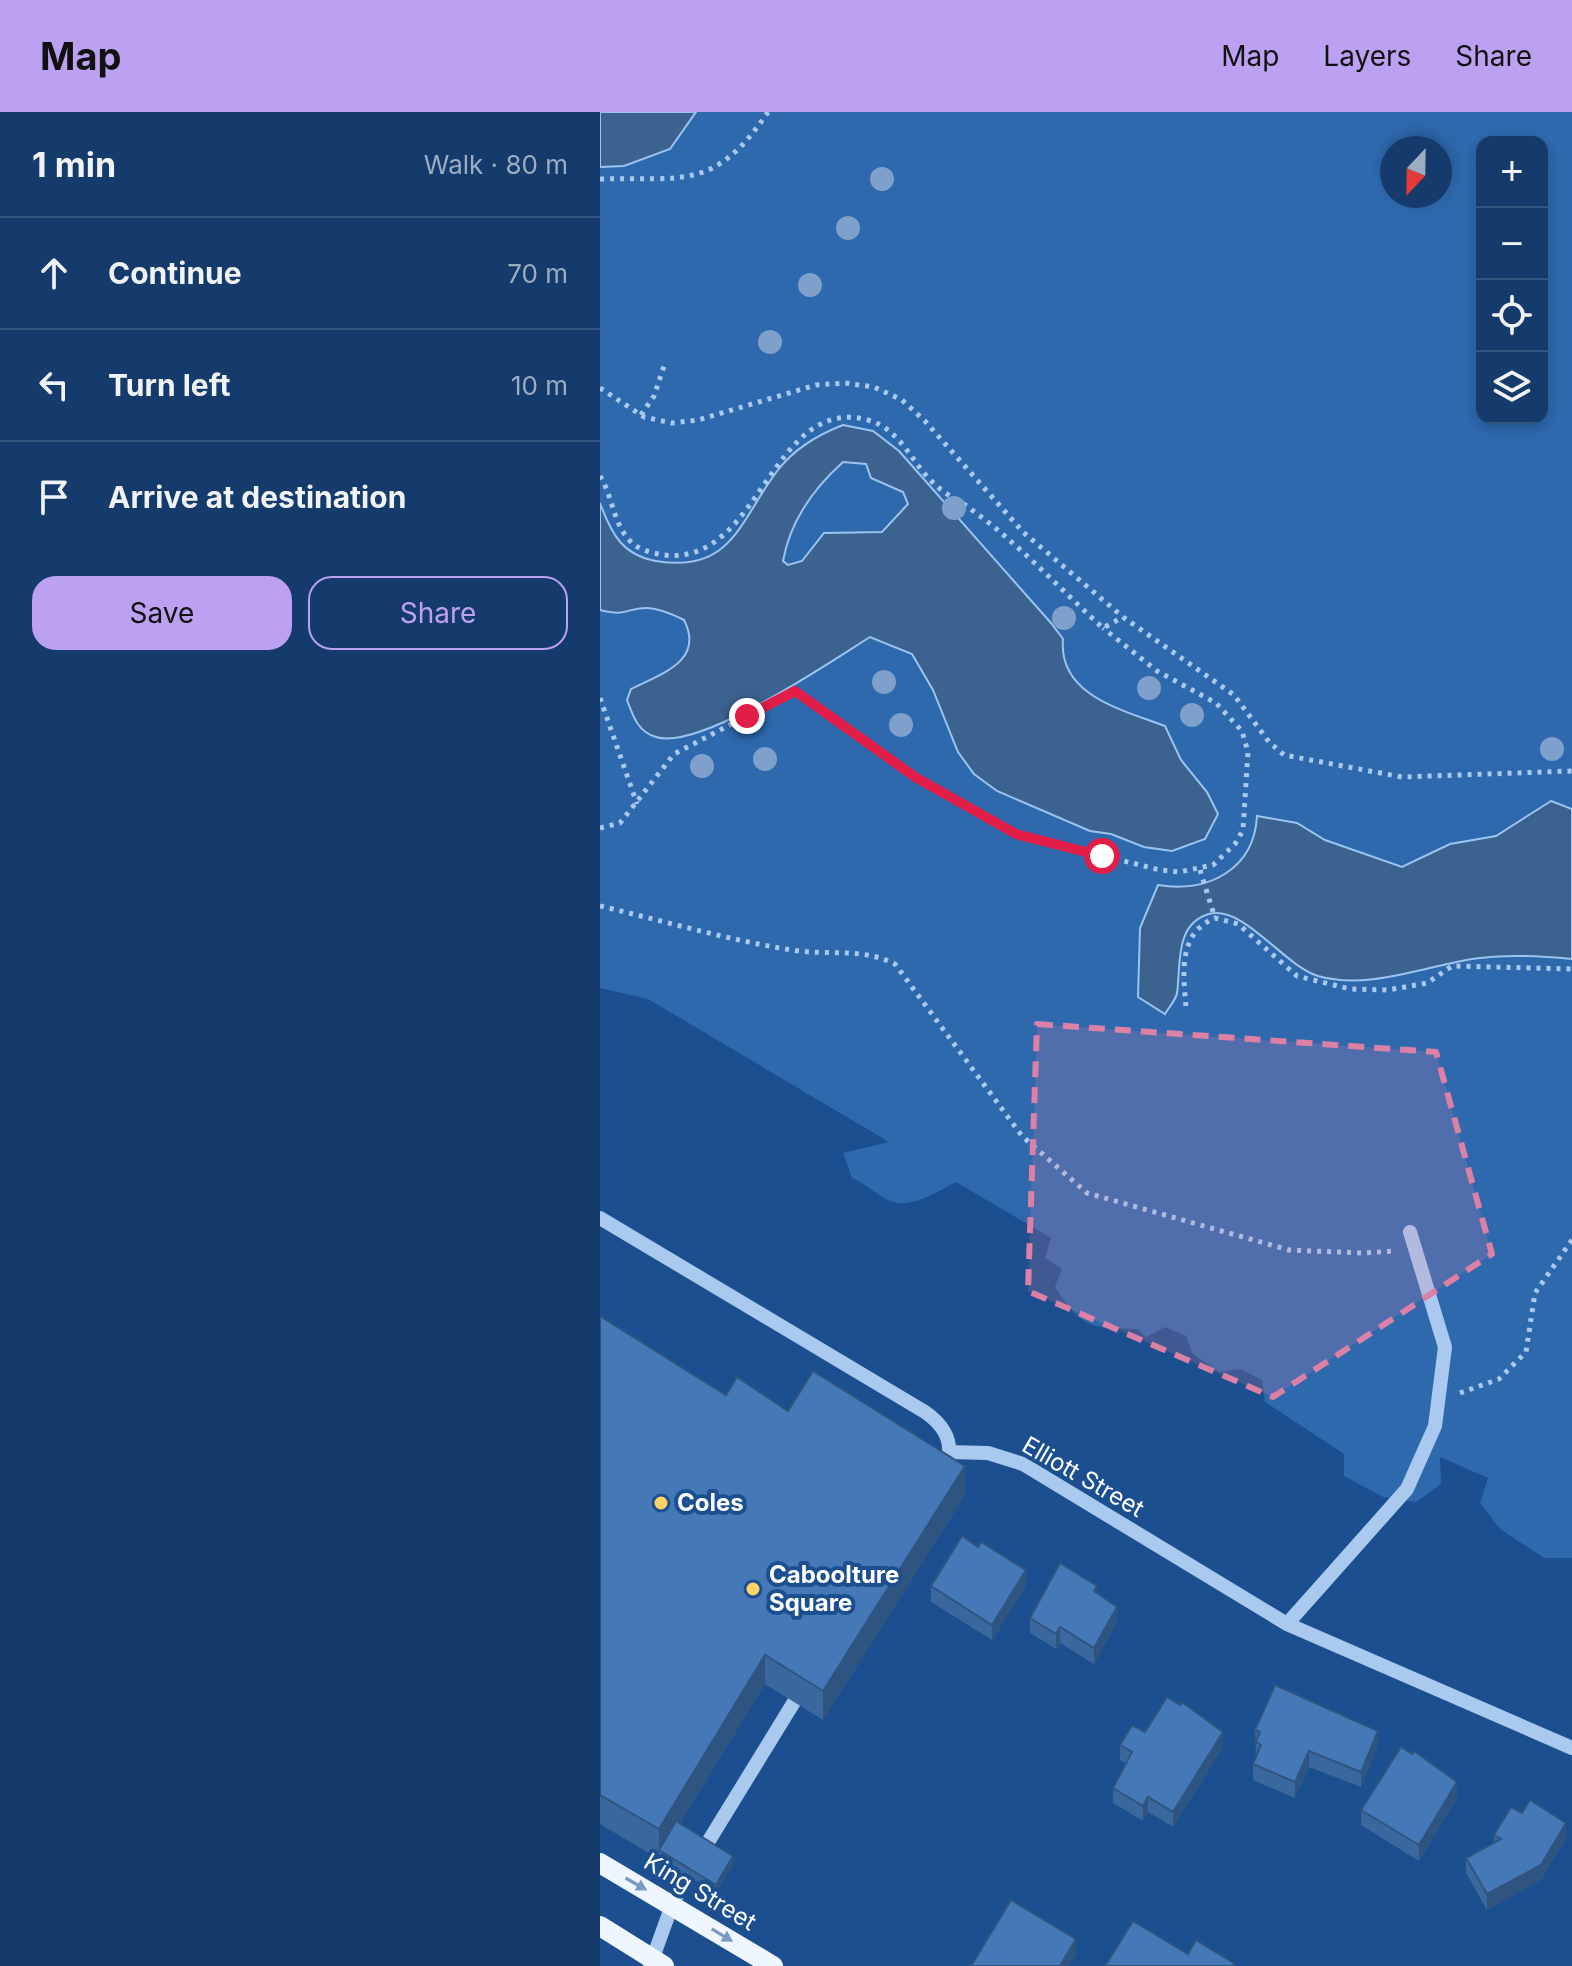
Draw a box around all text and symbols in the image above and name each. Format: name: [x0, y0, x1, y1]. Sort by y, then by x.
text: Map: [40, 33, 121, 79]
text: Map: [1221, 39, 1279, 73]
text: Layers: [1323, 39, 1411, 73]
text: Share: [1455, 39, 1532, 73]
north arrow: [1380, 136, 1452, 208]
map controls: [1476, 136, 1548, 424]
button: +: [1476, 136, 1548, 208]
text: 1 min: [32, 144, 116, 185]
text: Walk · 80 m: [424, 149, 568, 180]
button: −: [1476, 208, 1548, 280]
icon: ahead: [32, 251, 76, 295]
text: Continue: [108, 255, 242, 291]
text: 70 m: [507, 258, 568, 289]
button: locate: [1476, 280, 1548, 352]
button: layers: [1476, 352, 1548, 424]
icon: left: [32, 363, 76, 407]
text: Turn left: [108, 367, 230, 403]
text: 10 m: [511, 370, 568, 401]
icon: arrive: [32, 475, 76, 519]
text: Arrive at destination: [108, 479, 406, 515]
button: Save: [32, 576, 292, 650]
button: Share: [308, 576, 568, 650]
route end: [729, 698, 765, 734]
route start: [1084, 838, 1120, 874]
street label: Elliott Street: [1017, 1430, 1149, 1523]
place label: Coles: [677, 1488, 744, 1517]
marker: Coles: [652, 1494, 670, 1512]
place label: Caboolture Square: [769, 1560, 899, 1617]
marker: Caboolture Square: [744, 1580, 762, 1598]
street label: King Street: [639, 1847, 762, 1936]
one-way arrow: [625, 1877, 647, 1891]
one-way arrow: [711, 1928, 733, 1942]

